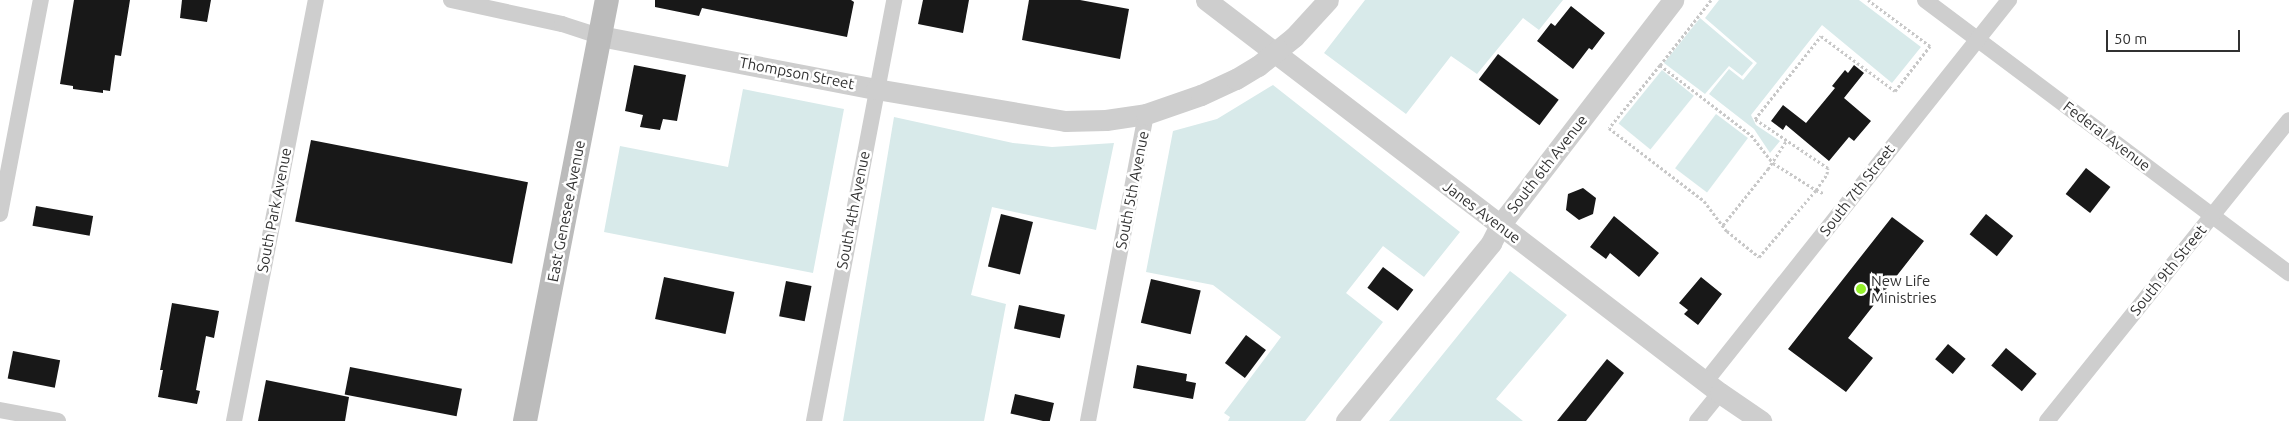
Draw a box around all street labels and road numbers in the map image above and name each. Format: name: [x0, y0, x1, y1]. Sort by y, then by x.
street label: Thompson Street: [738, 53, 856, 93]
street label: Federal Avenue: [2060, 97, 2154, 175]
street label: South 6th Avenue: [1503, 111, 1591, 217]
street label: South 5th Avenue: [1112, 129, 1152, 251]
street label: East Genesee Avenue: [543, 139, 589, 283]
street label: South 7th Street: [1816, 141, 1898, 239]
street label: South Park Avenue: [253, 146, 295, 274]
street label: South 4th Avenue: [833, 149, 873, 271]
street label: Janes Avenue: [1440, 177, 1524, 247]
street label: South 9th Street: [2126, 221, 2210, 319]

